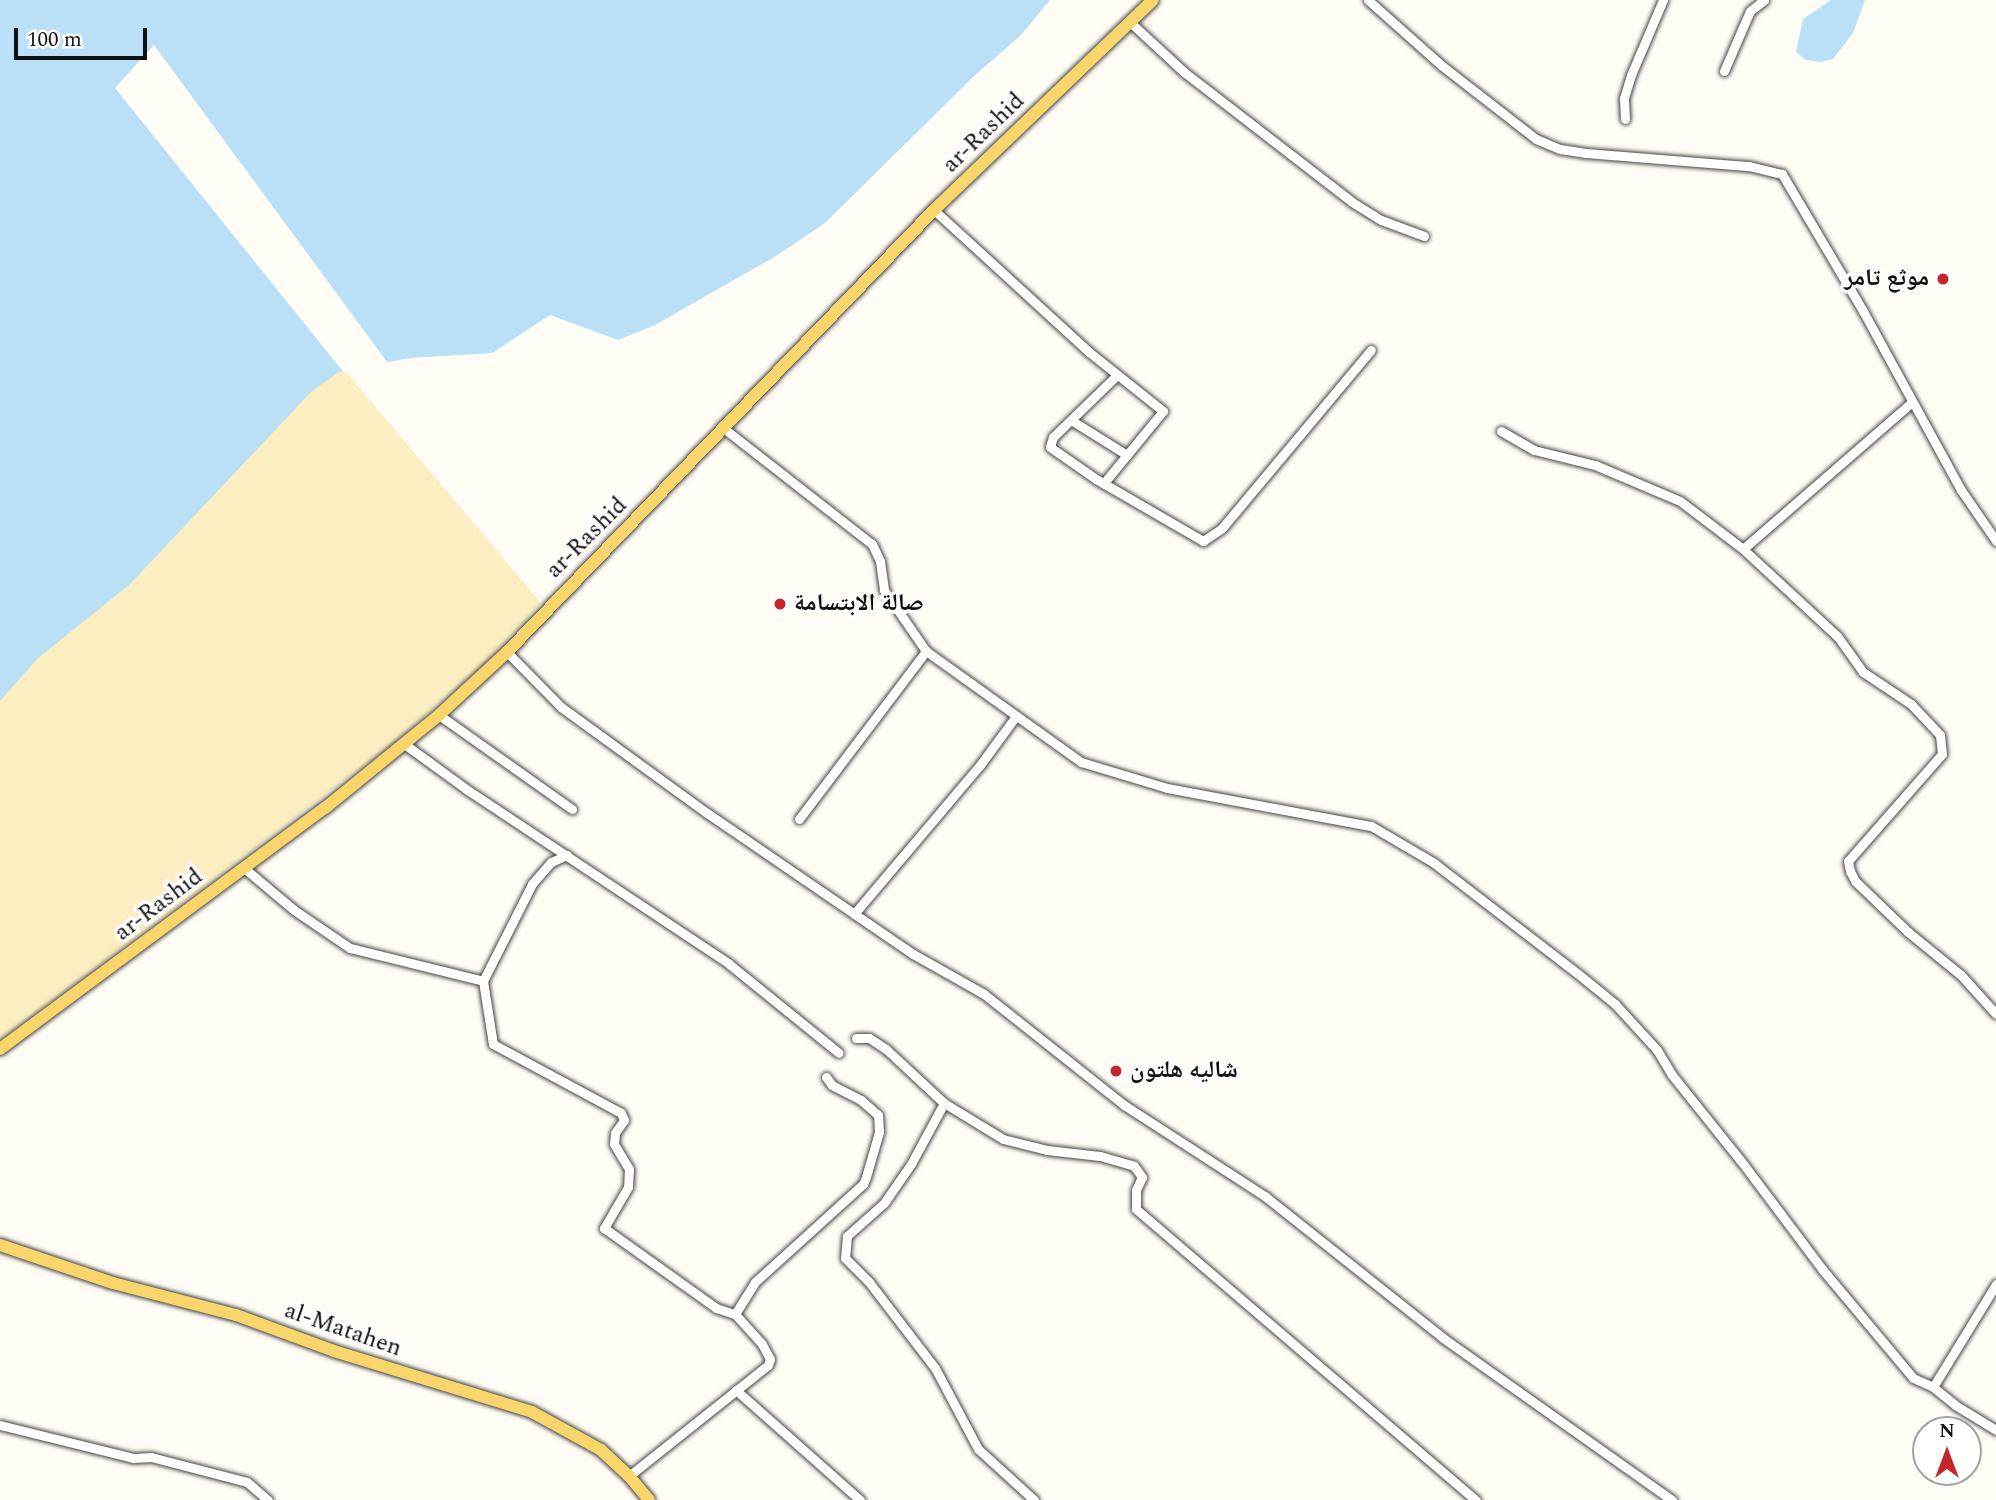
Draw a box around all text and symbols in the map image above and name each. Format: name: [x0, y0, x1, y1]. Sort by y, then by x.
scale bar: [18, 14, 150, 58]
text: 100 m: [27, 24, 82, 56]
street label: ar-Rashid: [937, 87, 1031, 179]
place label: موثع تامر: [1844, 265, 1929, 293]
marker: موثع تامر: [1935, 271, 1951, 287]
street label: ar-Rashid: [540, 491, 634, 585]
place label: صالة الابتسامة: [794, 590, 924, 618]
marker: صالة الابتسامة: [772, 596, 788, 612]
street label: ar-Rashid: [109, 863, 209, 947]
place label: شاليه هلتون: [1130, 1057, 1238, 1085]
marker: شاليه هلتون: [1108, 1063, 1124, 1079]
street label: al-Matahen: [281, 1297, 405, 1363]
north arrow: [1912, 1416, 1982, 1486]
text: N: [1939, 1417, 1955, 1446]

